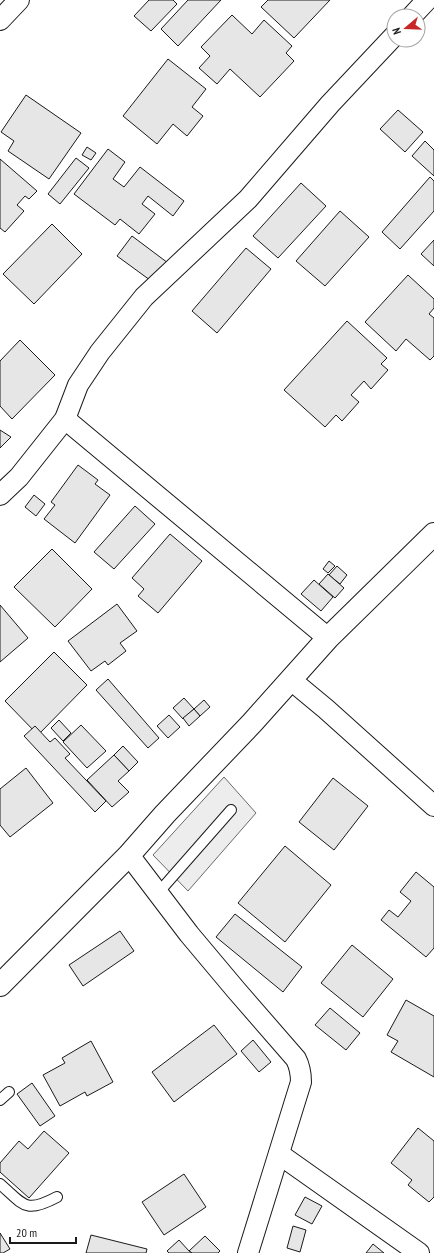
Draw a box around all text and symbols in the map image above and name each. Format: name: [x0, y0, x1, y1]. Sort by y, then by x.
north arrow: [386, 8, 426, 48]
text: N: [389, 26, 404, 36]
scale bar: [10, 1219, 76, 1245]
text: 20 m: [16, 1225, 37, 1240]

